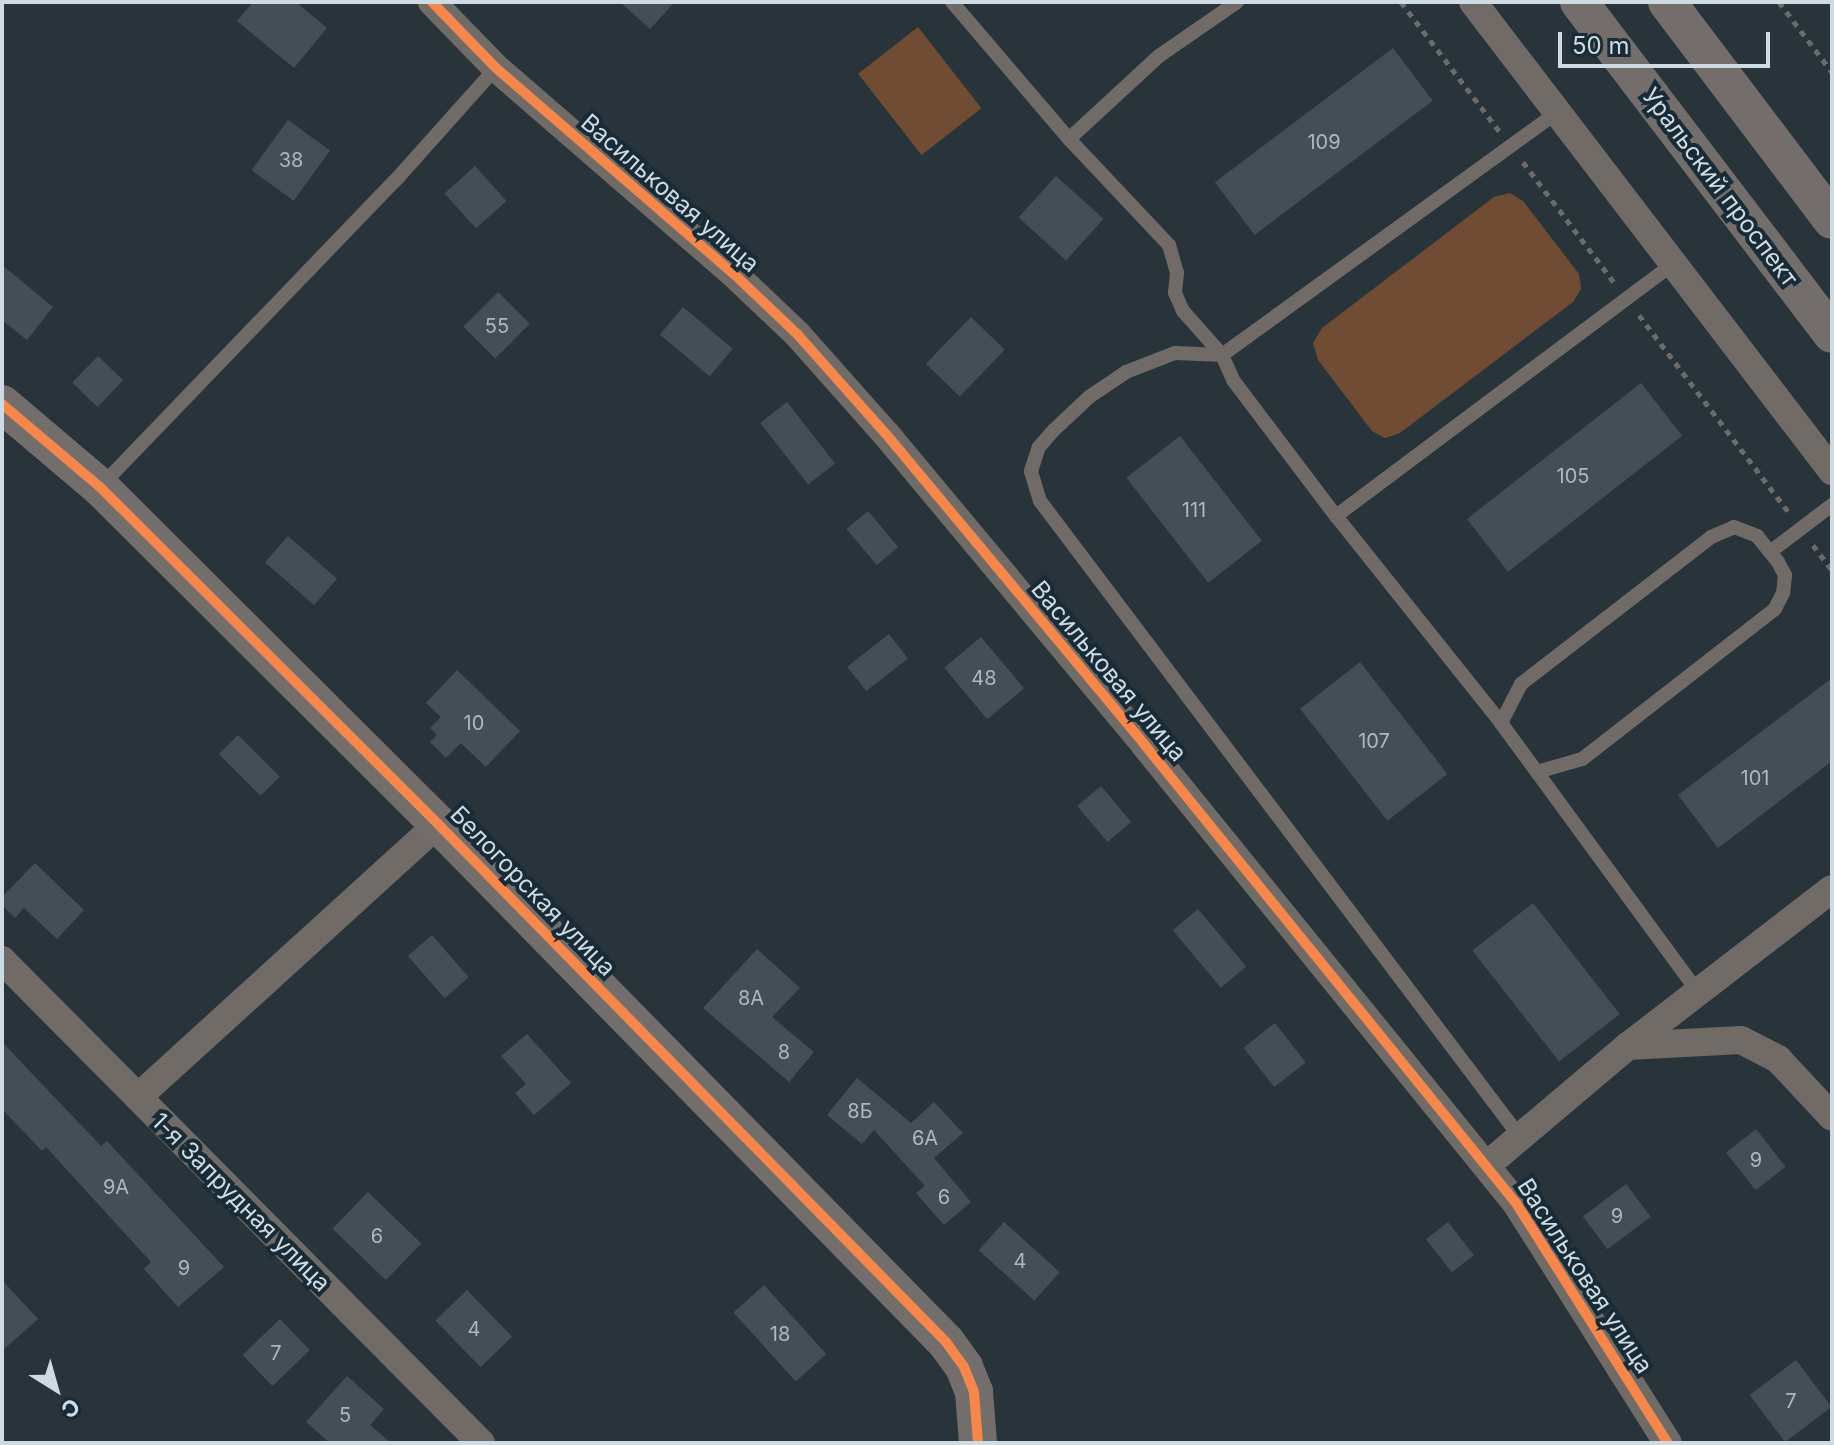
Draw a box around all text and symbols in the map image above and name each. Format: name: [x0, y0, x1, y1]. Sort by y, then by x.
scale bar: [1562, 16, 1774, 66]
text: 50 m: [1572, 31, 1630, 60]
street label: Уральский проспект: [1636, 82, 1804, 292]
street label: Васильковая улица: [575, 108, 765, 278]
house number: 109: [1307, 130, 1341, 154]
house number: 38: [279, 148, 303, 172]
house number: 55: [485, 314, 509, 338]
house number: 105: [1557, 464, 1589, 488]
house number: 111: [1182, 498, 1206, 522]
street label: Васильковая улица: [1025, 575, 1193, 767]
house number: 48: [971, 666, 997, 690]
house number: 10: [464, 711, 484, 735]
house number: 107: [1358, 729, 1390, 753]
house number: 101: [1741, 766, 1769, 790]
street label: Белогорская улица: [444, 800, 622, 982]
house number: 8А: [738, 986, 764, 1010]
house number: 8: [778, 1040, 790, 1064]
house number: 8Б: [847, 1099, 873, 1123]
street label: 1-я Запрудная улица: [146, 1107, 336, 1297]
house number: 6А: [912, 1126, 938, 1150]
house number: 9: [1750, 1148, 1762, 1172]
street label: Васильковая улица: [1511, 1173, 1659, 1379]
house number: 9А: [103, 1175, 129, 1199]
house number: 6: [938, 1185, 950, 1209]
house number: 9: [1611, 1204, 1623, 1228]
house number: 6: [371, 1224, 383, 1248]
house number: 4: [1014, 1249, 1026, 1273]
house number: 9: [178, 1256, 190, 1280]
house number: 4: [468, 1317, 480, 1341]
house number: 18: [770, 1322, 790, 1346]
house number: 7: [270, 1341, 282, 1365]
north arrow: [16, 1349, 96, 1429]
house number: 7: [1785, 1389, 1797, 1413]
text: С: [56, 1393, 85, 1423]
house number: 5: [339, 1403, 351, 1427]

